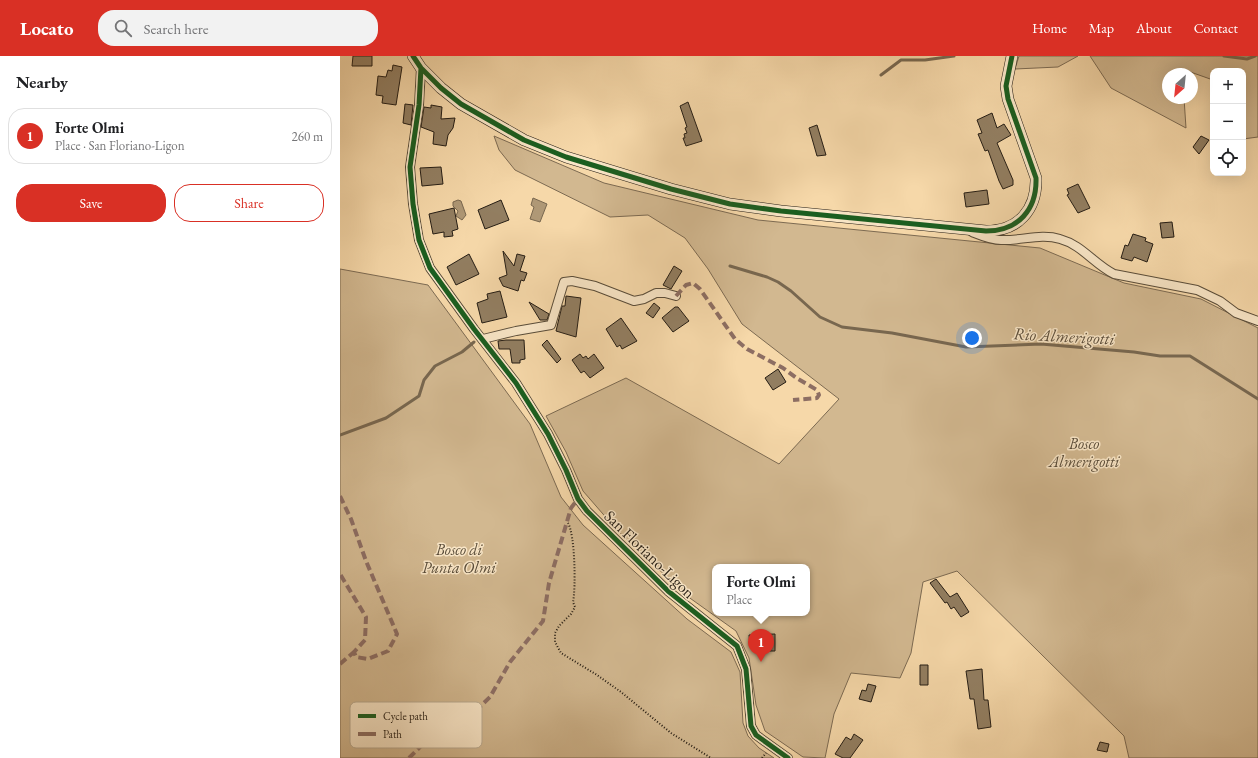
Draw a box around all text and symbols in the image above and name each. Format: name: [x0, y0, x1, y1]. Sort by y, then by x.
search box: [98, 10, 378, 46]
text: Locato: [20, 16, 74, 41]
icon: search: [112, 17, 134, 39]
text: Search here: [144, 19, 209, 38]
text: Home: [1032, 19, 1067, 37]
text: Map: [1089, 19, 1114, 37]
text: About: [1136, 19, 1172, 37]
text: Contact: [1194, 19, 1238, 37]
north arrow: [1162, 68, 1198, 104]
map controls: [1210, 68, 1246, 176]
button: +: [1210, 68, 1246, 104]
text: Nearby: [16, 71, 68, 93]
button: −: [1210, 104, 1246, 140]
text: Forte Olmi: [55, 118, 124, 137]
text: 1: [27, 128, 33, 145]
text: 260 m: [292, 128, 323, 145]
text: Place · San Floriano-Ligon: [55, 137, 185, 154]
button: locate: [1210, 140, 1246, 176]
button: Save: [16, 184, 166, 222]
button: Share: [174, 184, 324, 222]
water label: Rio Almerigotti: [1013, 322, 1116, 350]
your location: [962, 328, 982, 348]
park label: Bosco Almerigotti: [1048, 433, 1121, 472]
street label: San Floriano-Ligon: [600, 506, 700, 603]
park label: Bosco di Punta Olmi: [422, 539, 497, 578]
popup: [712, 564, 810, 616]
text: Forte Olmi: [726, 572, 796, 591]
text: Place: [726, 591, 752, 608]
pin: 1: [748, 629, 774, 662]
legend: [350, 702, 482, 748]
text: Cycle path: [383, 709, 428, 723]
text: Path: [383, 727, 402, 741]

